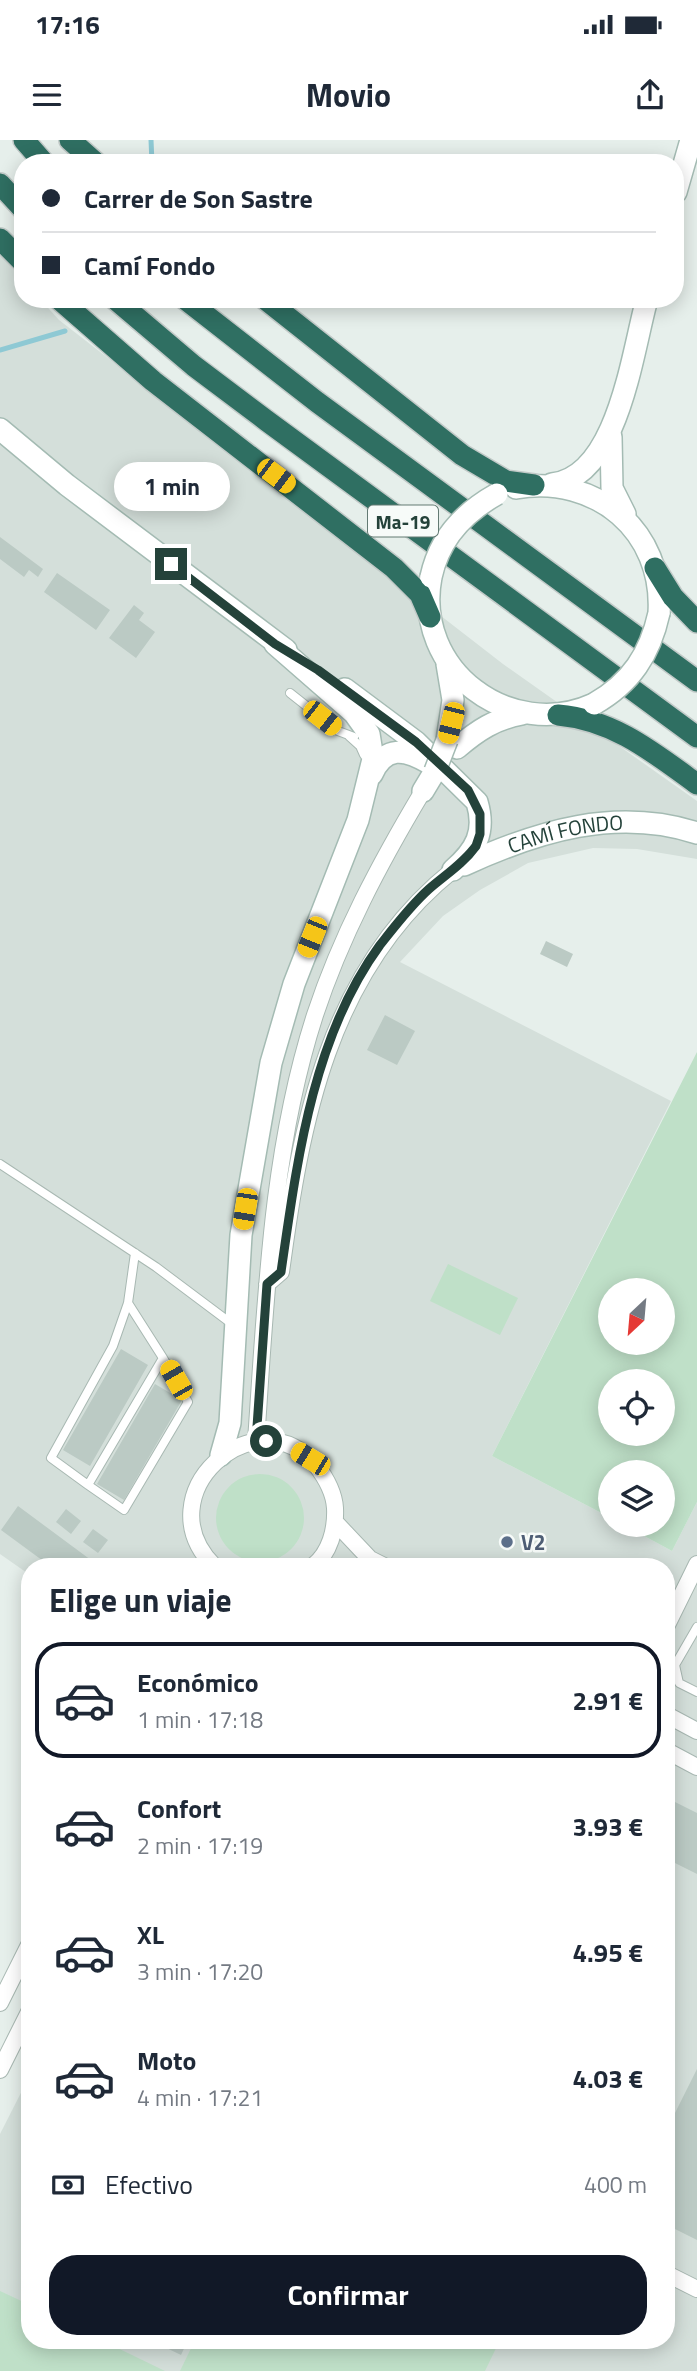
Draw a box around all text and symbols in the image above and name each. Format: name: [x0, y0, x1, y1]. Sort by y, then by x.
text: 17:16: [35, 5, 100, 44]
text: Movio: [306, 71, 391, 119]
icon: menu: [28, 76, 66, 114]
icon: share: [631, 76, 669, 114]
text: Carrer de Son Sastre: [84, 179, 313, 218]
text: Camí Fondo: [84, 246, 215, 285]
car: [253, 455, 300, 497]
callout: 1 min: [113, 462, 229, 512]
text: 1 min: [144, 469, 200, 504]
road number: Ma-19: [368, 506, 438, 536]
route end: [155, 548, 187, 580]
car: [299, 697, 346, 739]
car: [436, 700, 467, 746]
street label: CAMÍ FONDO: [503, 806, 624, 861]
car: [295, 914, 330, 960]
car: [232, 1187, 259, 1231]
north arrow: [598, 1278, 676, 1354]
map controls: [598, 1278, 675, 1537]
car: [157, 1357, 196, 1403]
button: locate: [598, 1369, 675, 1446]
route start: [250, 1425, 282, 1457]
car: [287, 1439, 334, 1479]
button: layers: [598, 1460, 675, 1537]
place label: V2: [521, 1526, 545, 1558]
marker: V2: [499, 1534, 515, 1550]
text: Elige un viaje: [49, 1576, 232, 1624]
text: Económico: [137, 1663, 259, 1702]
icon: car: [53, 1669, 116, 1732]
text: 2.91 €: [572, 1681, 643, 1720]
text: 1 min · 17:18: [137, 1702, 263, 1737]
text: Confort: [137, 1789, 221, 1828]
icon: car: [53, 1795, 116, 1858]
text: 3.93 €: [572, 1807, 643, 1846]
text: 2 min · 17:19: [137, 1828, 263, 1863]
text: XL: [137, 1915, 164, 1954]
icon: car: [53, 1921, 116, 1984]
text: 4.95 €: [572, 1933, 643, 1972]
text: 3 min · 17:20: [137, 1954, 263, 1989]
text: Moto: [137, 2041, 196, 2080]
icon: car: [53, 2047, 116, 2110]
text: 4.03 €: [572, 2059, 643, 2098]
text: 4 min · 17:21: [137, 2080, 263, 2115]
text: Efectivo: [105, 2165, 193, 2204]
icon: cash: [49, 2166, 87, 2204]
text: 400 m: [584, 2167, 647, 2202]
button: Confirmar: [49, 2255, 647, 2335]

